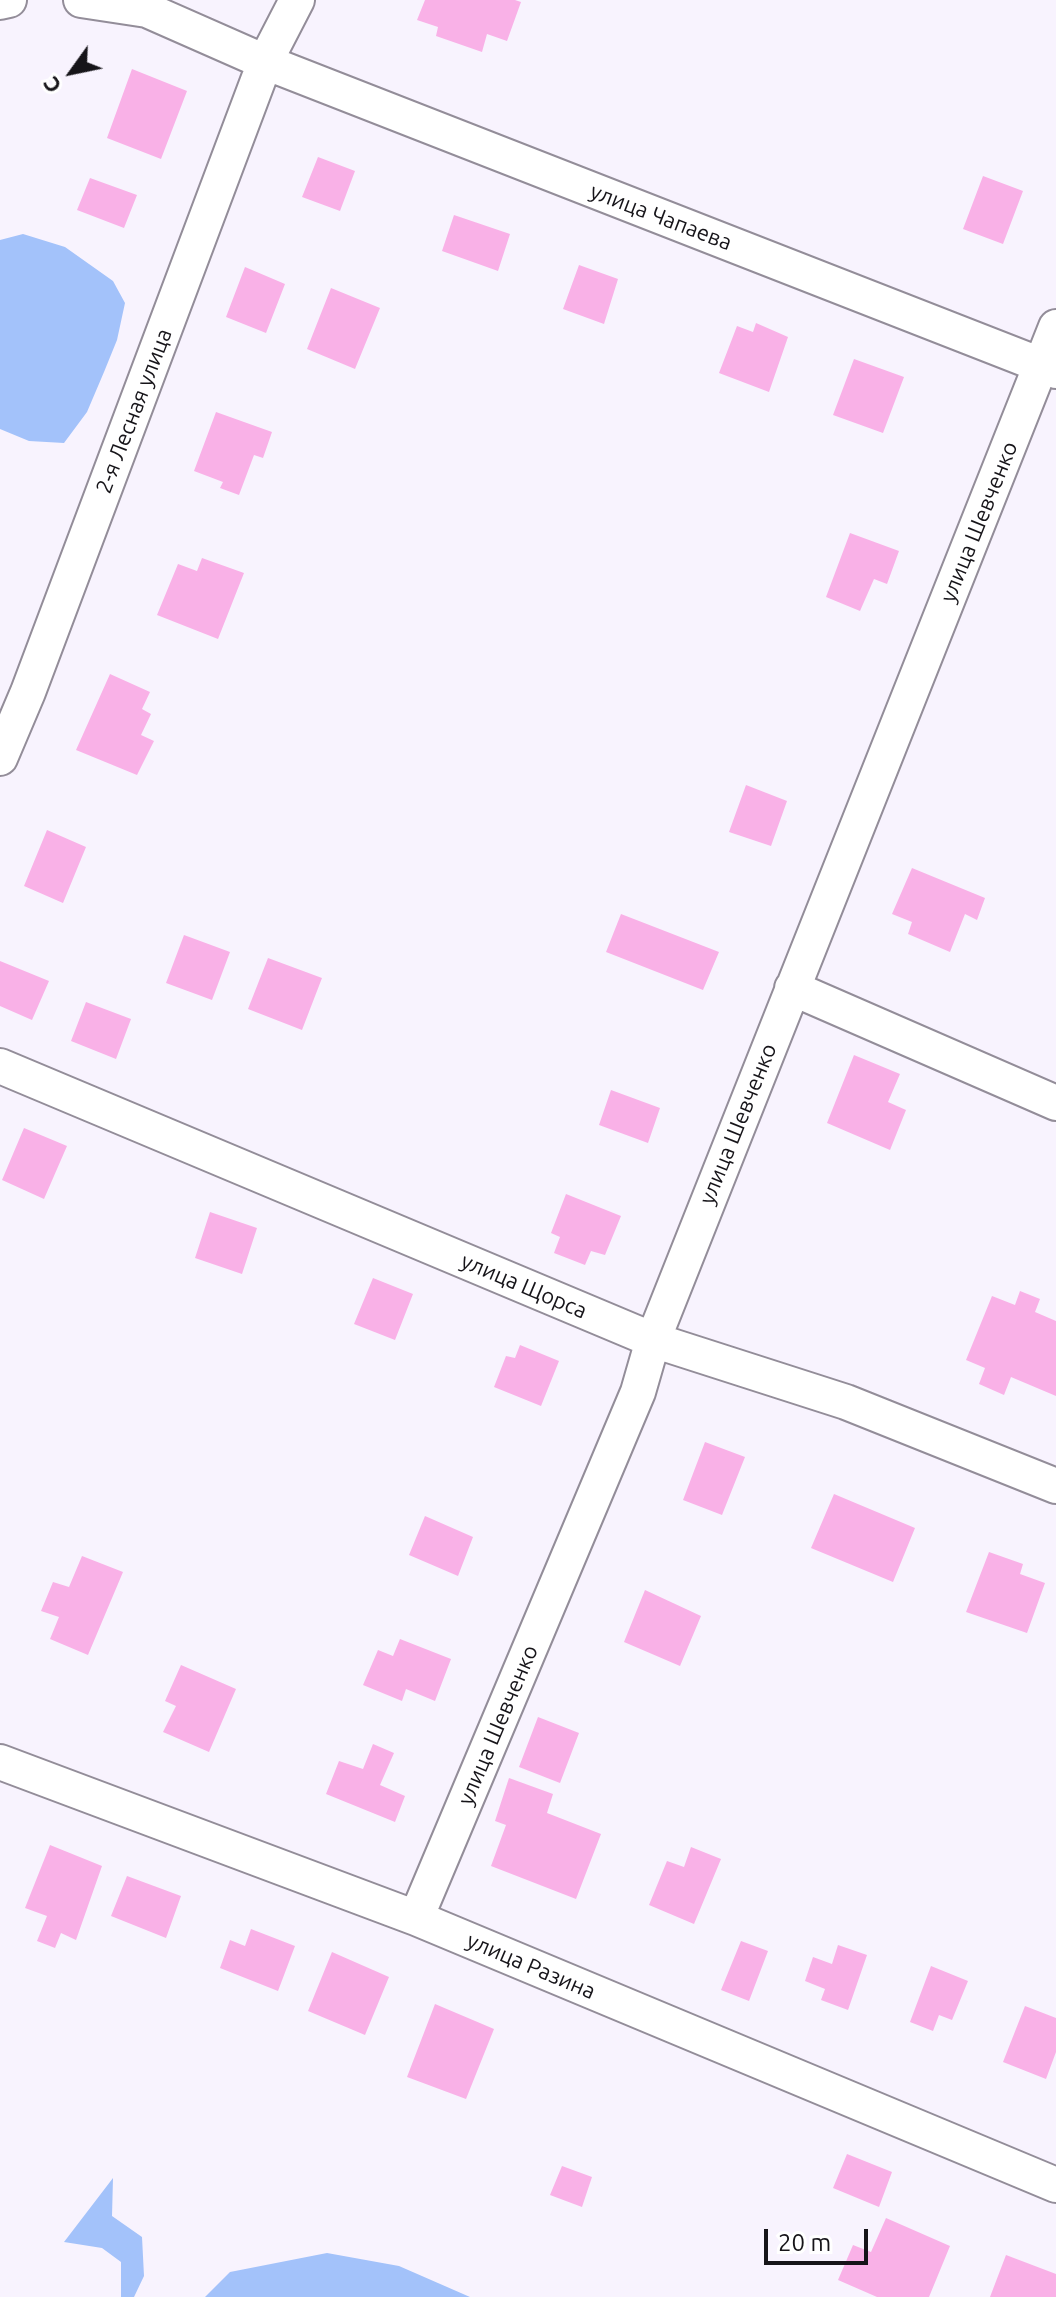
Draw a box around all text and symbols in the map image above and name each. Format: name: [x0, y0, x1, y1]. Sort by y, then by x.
north arrow: [32, 32, 112, 112]
text: С: [37, 73, 66, 98]
street label: улица Чапаева: [586, 178, 736, 256]
street label: 2-я Лесная улица: [90, 325, 178, 497]
street label: улица Шевченко: [935, 438, 1023, 606]
street label: улица Шевченко: [694, 1040, 782, 1208]
street label: улица Щорса: [457, 1248, 591, 1324]
street label: улица Шевченко: [452, 1641, 544, 1809]
street label: улица Разина: [463, 1927, 599, 2005]
scale bar: [768, 2213, 872, 2263]
text: 20 m: [778, 2229, 831, 2256]

